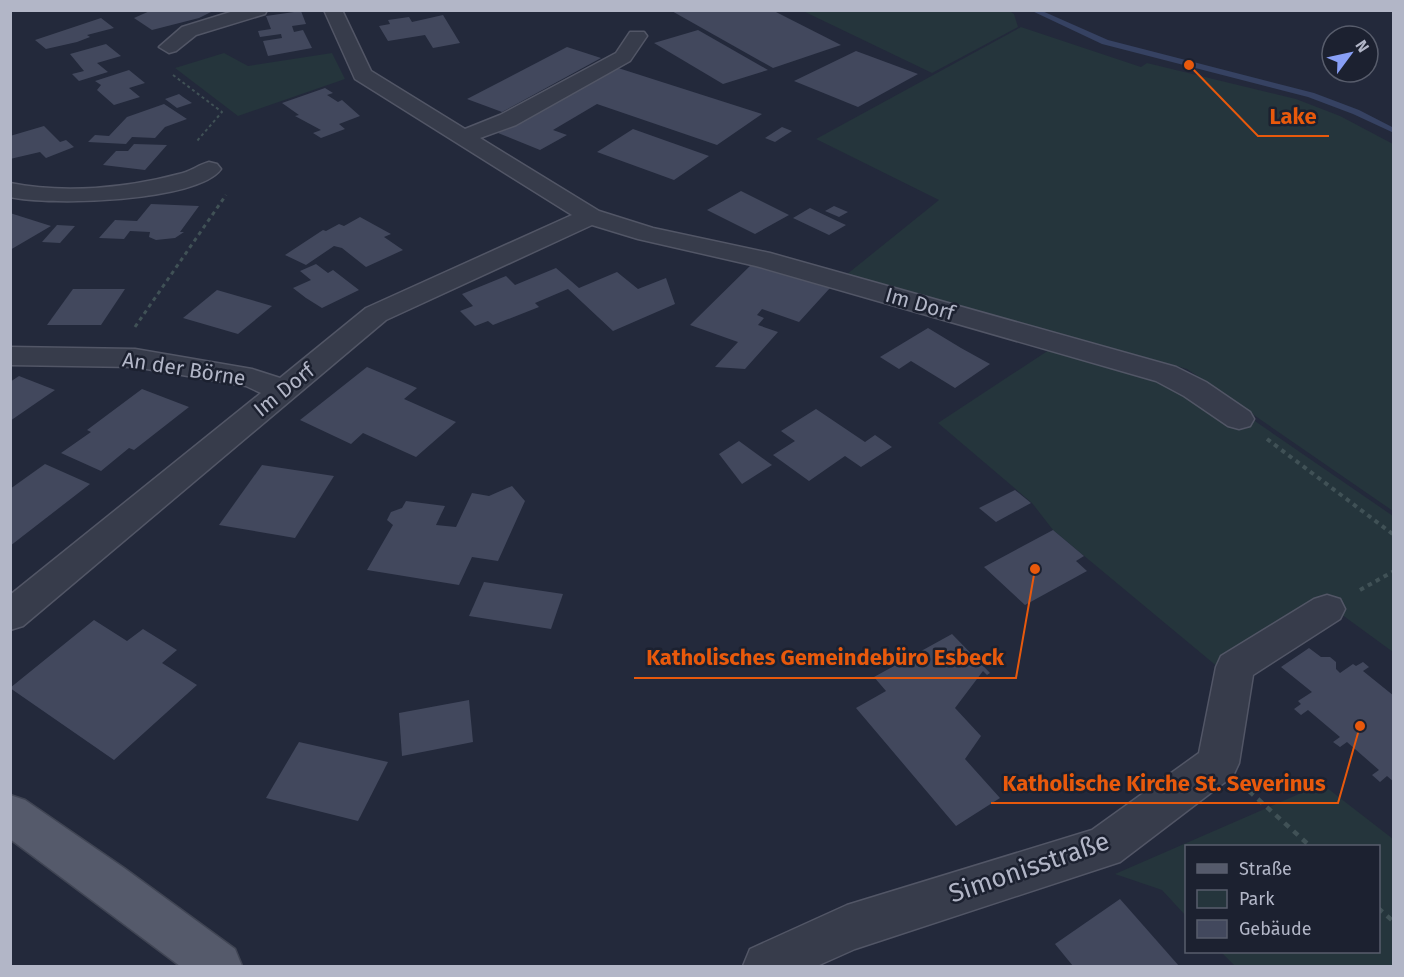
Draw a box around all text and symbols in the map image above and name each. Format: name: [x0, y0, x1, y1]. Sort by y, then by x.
north arrow: [1320, 24, 1380, 84]
text: N: [1351, 36, 1373, 56]
callout: Lake: [1258, 96, 1329, 136]
text: Lake: [1269, 103, 1317, 130]
street label: Im Dorf: [882, 282, 959, 327]
street label: An der Börne: [120, 346, 248, 392]
street label: Im Dorf: [248, 356, 321, 422]
callout: Katholisches Gemeindebüro Esbeck: [634, 638, 1016, 678]
text: Katholisches Gemeindebüro Esbeck: [646, 644, 1005, 671]
callout: Katholische Kirche St. Severinus: [991, 763, 1338, 803]
text: Katholische Kirche St. Severinus: [1002, 770, 1326, 797]
street label: Simonisstraße: [945, 826, 1114, 909]
legend: [1185, 845, 1380, 953]
text: Straße: [1239, 858, 1292, 880]
text: Park: [1239, 888, 1275, 910]
text: Gebäude: [1239, 918, 1312, 940]

